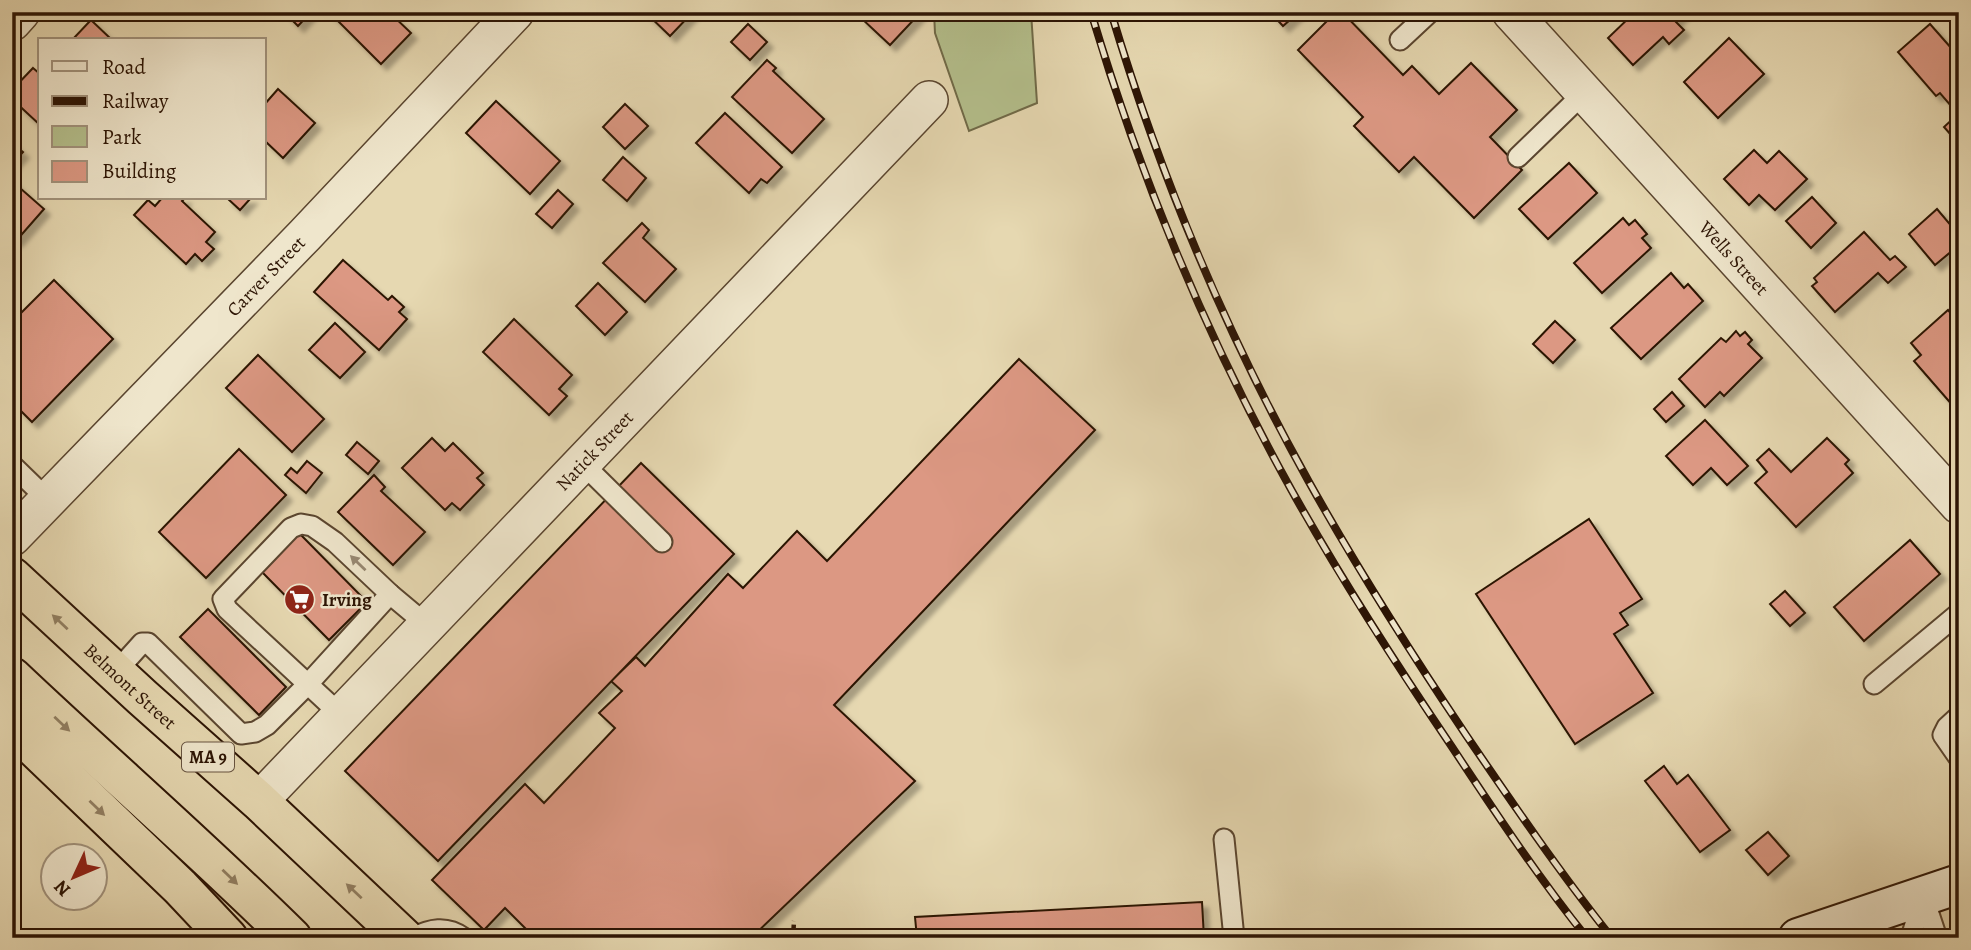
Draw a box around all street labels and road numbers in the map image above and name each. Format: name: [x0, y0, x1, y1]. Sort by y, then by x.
street label: Wells Street: [1692, 215, 1774, 301]
street label: Carver Street: [221, 230, 311, 322]
street label: Natick Street: [550, 405, 639, 497]
street label: Belmont Street: [78, 638, 182, 736]
road number: MA 9: [182, 742, 234, 772]

